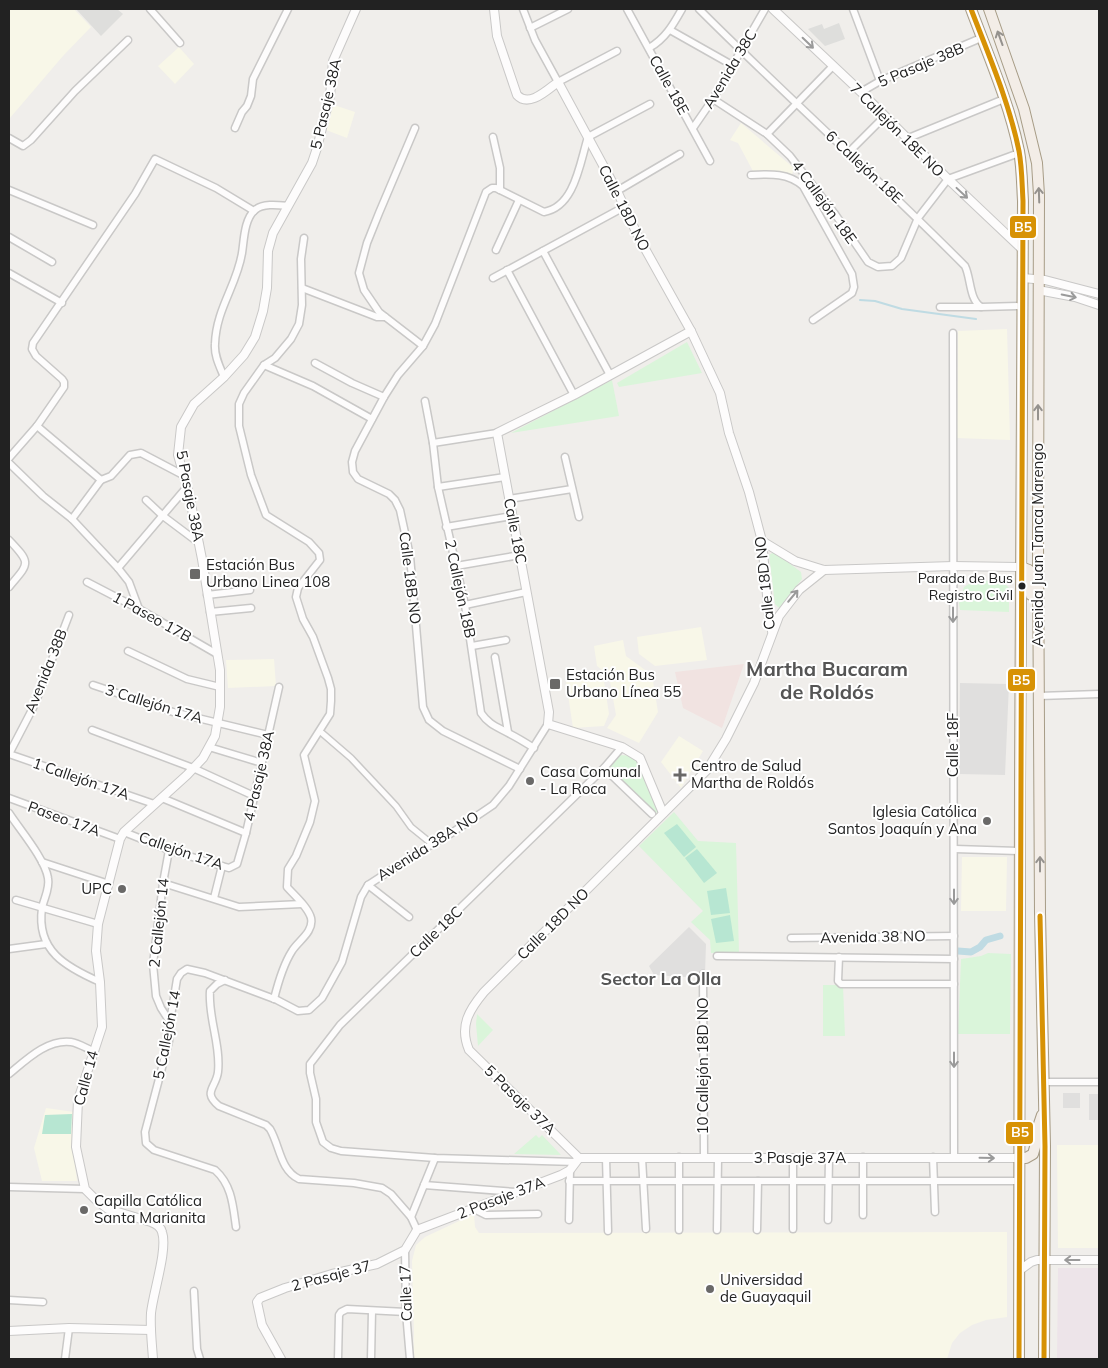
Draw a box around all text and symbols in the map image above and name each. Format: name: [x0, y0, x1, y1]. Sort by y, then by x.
street label: Avenida 38C: [698, 26, 761, 112]
one-way arrow: [995, 31, 1004, 47]
one-way arrow: [801, 37, 814, 49]
street label: 5 Pasaje 38B: [875, 38, 967, 91]
street label: Calle 18E: [645, 52, 694, 118]
street label: 5 Pasaje 38A: [306, 57, 345, 151]
street label: 7 Callejón 18E NO: [846, 79, 948, 181]
street label: 6 Callejón 18E: [822, 126, 907, 207]
street label: 4 Callejón 18E: [788, 156, 861, 247]
street label: Calle 18D NO: [595, 162, 654, 254]
one-way arrow: [955, 187, 968, 199]
one-way arrow: [1034, 187, 1043, 203]
line badge: B5: [1009, 215, 1037, 239]
text: B5: [1014, 218, 1032, 236]
one-way arrow: [1061, 292, 1077, 301]
one-way arrow: [1033, 404, 1043, 420]
street label: Avenida Juan Tanca Marengo: [1028, 443, 1047, 647]
street label: 5 Pasaje 38A: [172, 449, 209, 543]
street label: Calle 18C: [500, 496, 531, 565]
street label: Calle 18B NO: [395, 531, 426, 625]
street label: Calle 18D NO: [750, 535, 779, 631]
street label: 2 Callejón 18B: [441, 538, 480, 640]
place label: Estación Bus Urbano Linea 108: [206, 555, 330, 591]
marker: Estación Bus Urbano Linea 108: [188, 567, 202, 581]
place label: Parada de Bus Registro Civil: [918, 569, 1013, 604]
marker: Parada de Bus Registro Civil: [1017, 581, 1027, 591]
street label: 1 Paseo 17B: [109, 587, 195, 646]
one-way arrow: [787, 590, 799, 603]
one-way arrow: [948, 606, 958, 622]
street label: Avenida 38B: [20, 626, 71, 716]
district label: Martha Bucaram de Roldós: [746, 656, 908, 704]
place label: Estación Bus Urbano Línea 55: [566, 665, 681, 701]
line badge: B5: [1007, 668, 1036, 692]
text: B5: [1012, 671, 1030, 689]
marker: Estación Bus Urbano Línea 55: [548, 677, 562, 691]
street label: 3 Callejón 17A: [103, 680, 205, 727]
street label: Calle 18F: [943, 713, 962, 777]
street label: 4 Pasaje 38A: [239, 729, 278, 823]
street label: 1 Callejón 17A: [30, 753, 132, 804]
place label: Centro de Salud Martha de Roldós: [691, 756, 814, 792]
place label: Casa Comunal - La Roca: [540, 762, 641, 798]
marker: Centro de Salud Martha de Roldós: [673, 768, 687, 782]
marker: Casa Comunal - La Roca: [524, 775, 536, 787]
street label: Paseo 17A: [25, 797, 103, 840]
place label: Iglesia Católica Santos Joaquín y Ana: [828, 802, 977, 838]
street label: Avenida 38A NO: [373, 807, 482, 885]
marker: Iglesia Católica Santos Joaquín y Ana: [981, 815, 993, 827]
street label: Callejón 17A: [136, 827, 226, 874]
one-way arrow: [1035, 857, 1045, 873]
street label: 2 Callejón 14: [144, 877, 173, 969]
place label: UPC: [81, 879, 112, 898]
marker: UPC: [116, 883, 128, 895]
street label: Calle 18D NO: [513, 884, 593, 964]
one-way arrow: [949, 889, 959, 905]
street label: Calle 18C: [405, 902, 466, 962]
street label: Avenida 38 NO: [820, 926, 926, 947]
district label: Sector La Olla: [601, 967, 721, 990]
street label: 5 Callejón 14: [149, 989, 184, 1081]
street label: 10 Callejón 18D NO: [693, 998, 712, 1134]
street label: Calle 14: [69, 1048, 102, 1107]
one-way arrow: [949, 1052, 959, 1068]
street label: 5 Pasaje 37A: [481, 1061, 560, 1139]
line badge: B5: [1005, 1121, 1034, 1145]
text: B5: [1011, 1123, 1029, 1141]
street label: 3 Pasaje 37A: [754, 1148, 846, 1167]
one-way arrow: [978, 1153, 995, 1163]
street label: 2 Pasaje 37A: [454, 1172, 547, 1223]
place label: Capilla Católica Santa Marianita: [94, 1191, 206, 1227]
marker: Capilla Católica Santa Marianita: [78, 1204, 90, 1216]
one-way arrow: [1064, 1255, 1080, 1265]
street label: 2 Pasaje 37: [289, 1256, 373, 1295]
street label: Calle 17: [395, 1265, 416, 1321]
place label: Universidad de Guayaquil: [720, 1270, 811, 1306]
marker: Universidad de Guayaquil: [704, 1283, 716, 1295]

